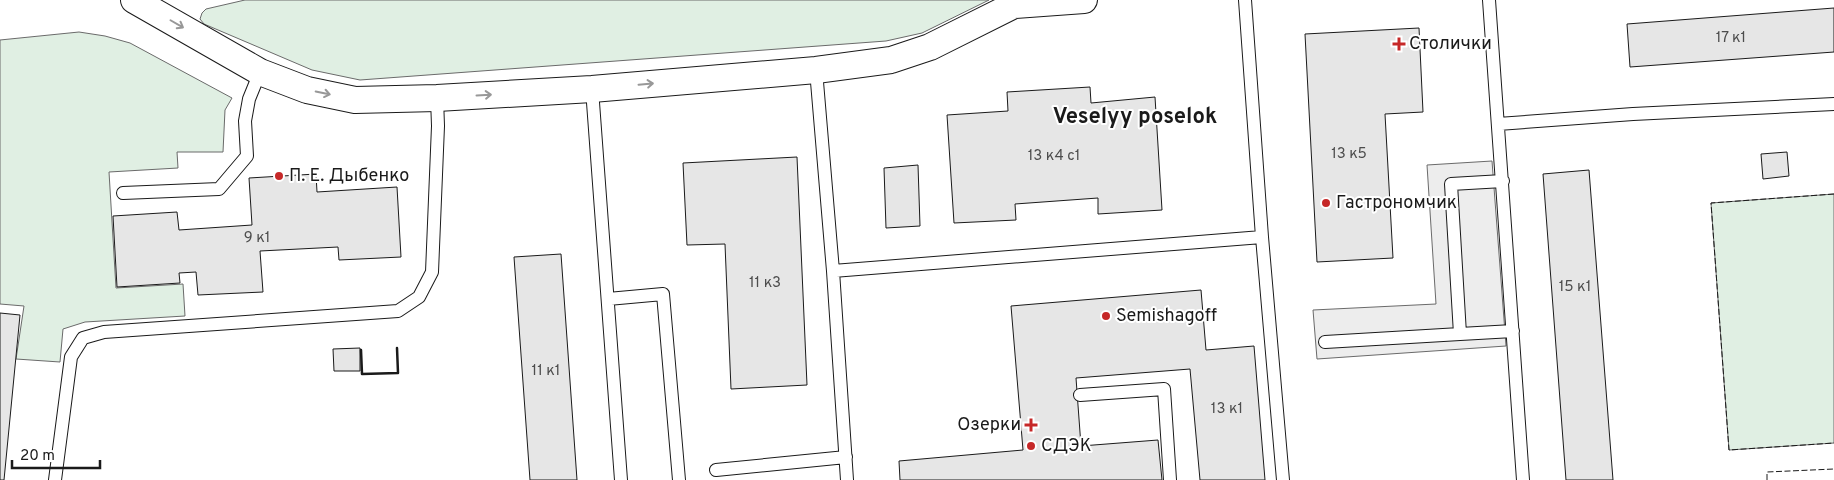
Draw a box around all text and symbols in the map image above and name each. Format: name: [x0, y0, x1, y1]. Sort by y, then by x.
one-way arrow: [169, 20, 183, 30]
house number: 17 к1: [1716, 29, 1746, 48]
place label: Столички: [1409, 33, 1492, 56]
marker: Столички: [1393, 38, 1405, 50]
one-way arrow: [638, 79, 654, 89]
one-way arrow: [314, 89, 330, 99]
one-way arrow: [476, 90, 492, 100]
district label: Veselyy poselok: [1053, 104, 1217, 131]
house number: 13 к5: [1331, 145, 1367, 164]
house number: 13 к4 с1: [1028, 147, 1080, 166]
place label: П. Е. Дыбенко: [289, 165, 409, 188]
marker: П. Е. Дыбенко: [273, 170, 285, 182]
place label: Гастрономчик: [1336, 192, 1457, 215]
marker: Гастрономчик: [1320, 197, 1332, 209]
house number: 9 к1: [244, 229, 270, 248]
house number: 11 к3: [749, 274, 781, 293]
house number: 15 к1: [1559, 278, 1591, 297]
place label: Semishagoff: [1116, 305, 1217, 328]
marker: Semishagoff: [1100, 310, 1112, 322]
house number: 11 к1: [532, 362, 560, 381]
house number: 13 к1: [1211, 400, 1243, 419]
place label: Озерки: [957, 414, 1021, 437]
marker: Озерки: [1025, 419, 1037, 431]
place label: СДЭК: [1041, 435, 1092, 458]
scale bar: [12, 438, 100, 470]
marker: СДЭК: [1025, 440, 1037, 452]
text: 20 m: [20, 447, 55, 466]

